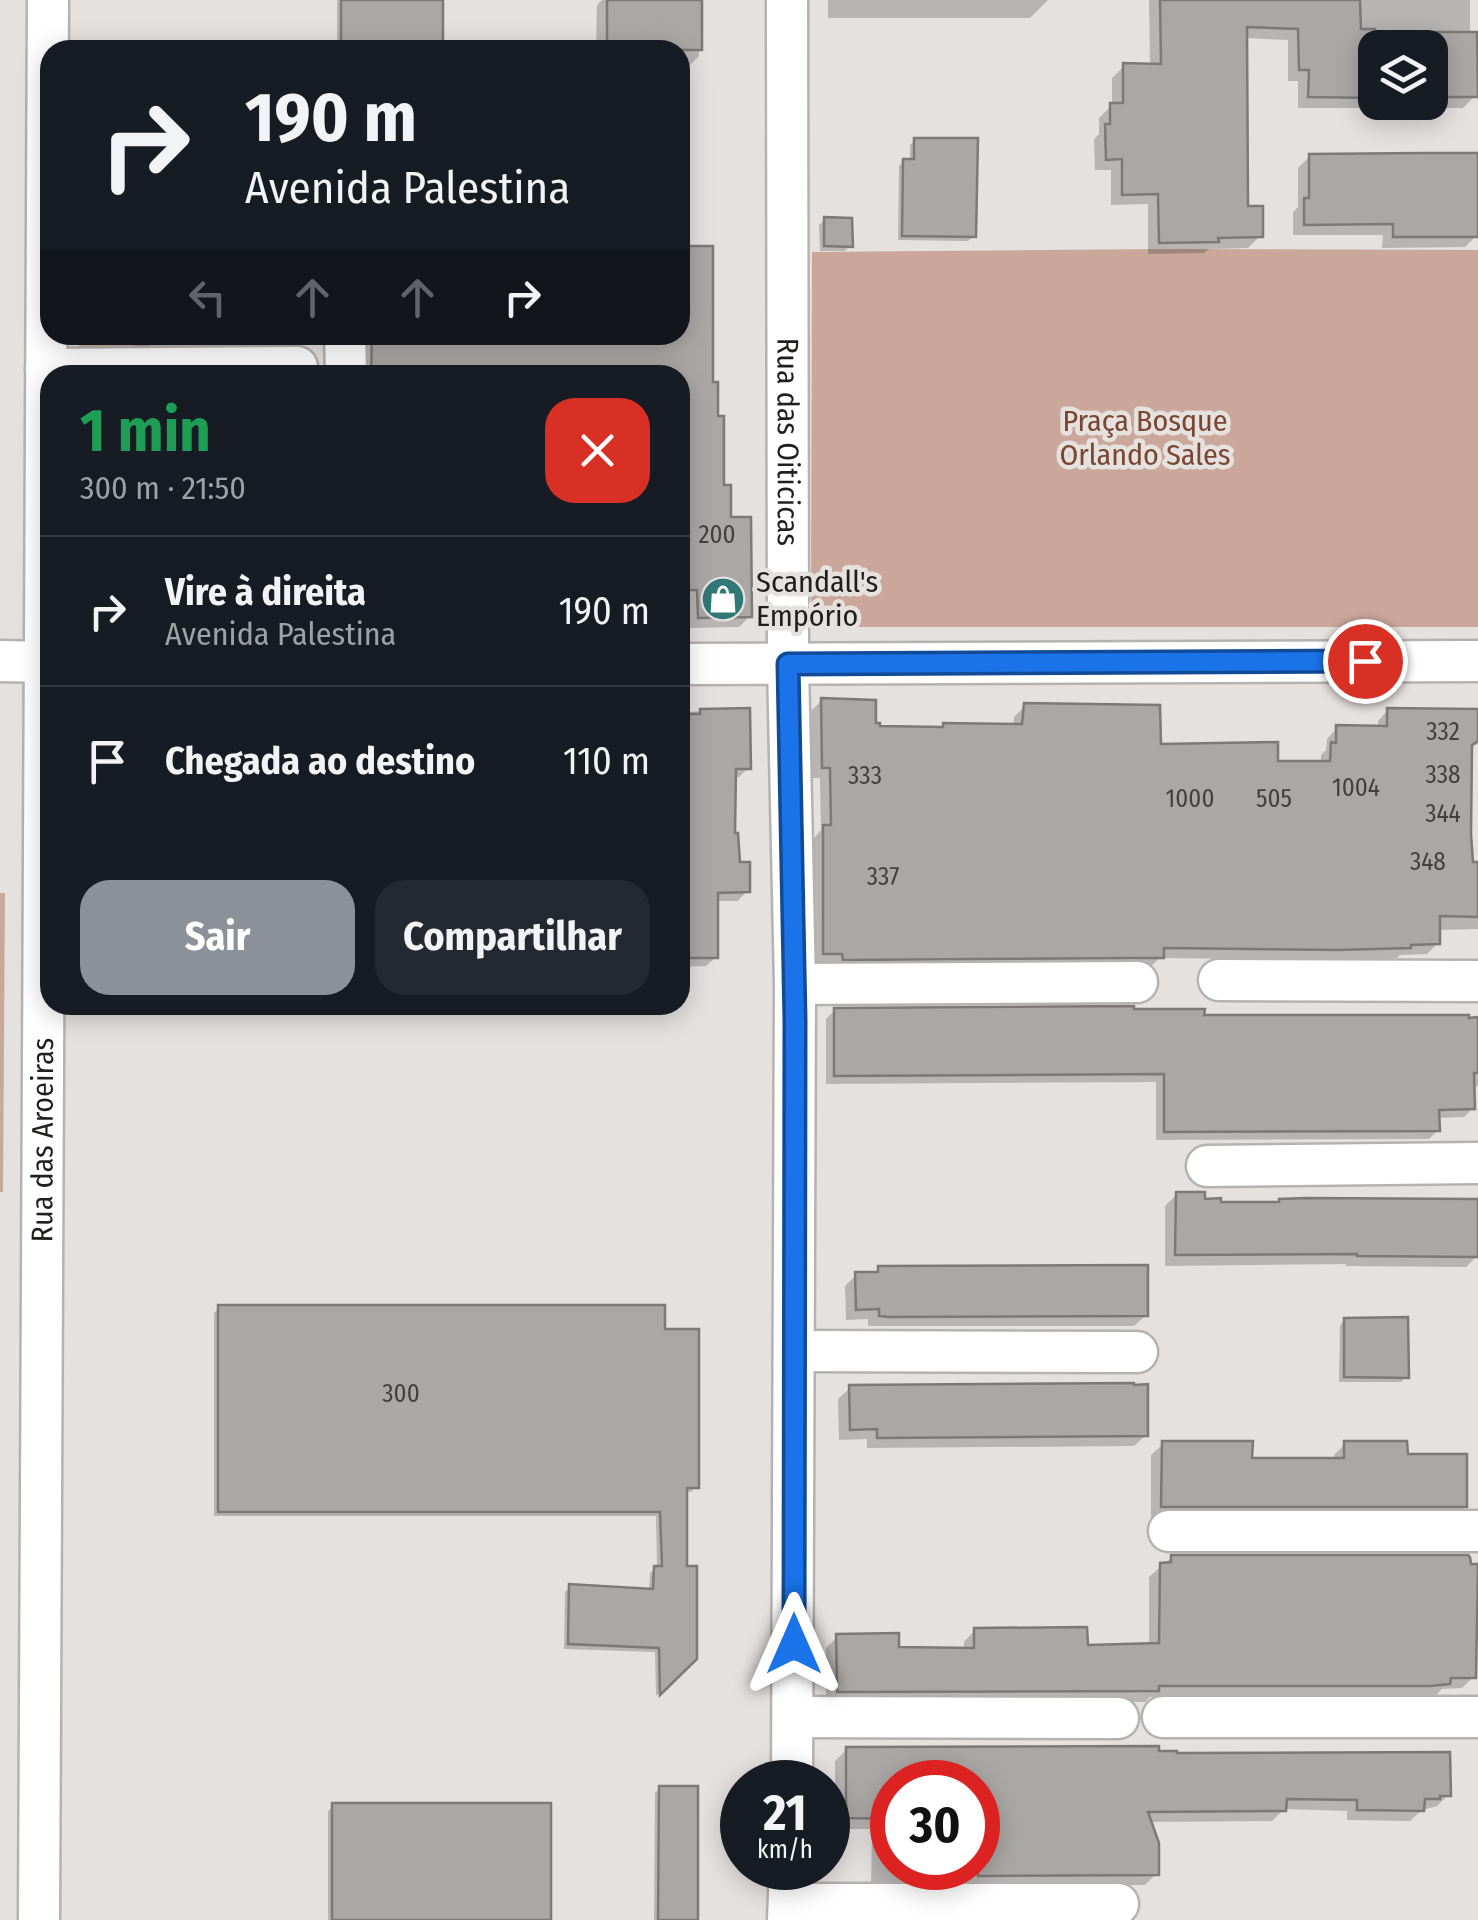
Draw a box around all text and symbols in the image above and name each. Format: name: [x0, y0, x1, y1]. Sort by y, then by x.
map controls: [1358, 30, 1448, 120]
button: layers: [1358, 30, 1448, 120]
text: 190 m: [245, 76, 417, 160]
icon: right: [80, 80, 210, 210]
text: Avenida Palestina: [245, 161, 570, 215]
icon: left: [180, 270, 235, 325]
icon: ahead: [285, 270, 340, 325]
icon: ahead: [390, 270, 445, 325]
icon: right: [495, 270, 550, 325]
street label: Rua das Oiticicas: [770, 338, 806, 546]
text: 1 min: [80, 395, 211, 467]
button: close: [545, 398, 650, 503]
park label: Praça Bosque Orlando Sales: [1059, 403, 1231, 473]
text: 300 m · 21:50: [80, 469, 246, 507]
house number: 200: [698, 520, 736, 550]
place label: Scandall's Empório: [756, 564, 878, 634]
text: Vire à direita: [165, 569, 366, 615]
shop icon: Scandall's Empório: [700, 576, 746, 622]
icon: right: [80, 584, 135, 639]
text: 190 m: [559, 588, 650, 634]
text: Avenida Palestina: [165, 615, 396, 653]
pin: [1323, 619, 1408, 704]
icon: arrive: [1338, 634, 1393, 689]
house number: 332: [1426, 717, 1460, 747]
icon: arrive: [80, 734, 135, 789]
text: Chegada ao destino: [165, 738, 475, 784]
text: 110 m: [563, 738, 650, 784]
house number: 338: [1425, 760, 1461, 790]
house number: 333: [848, 761, 882, 791]
house number: 1004: [1332, 773, 1380, 803]
house number: 1000: [1166, 784, 1214, 814]
house number: 505: [1256, 784, 1292, 814]
house number: 344: [1425, 799, 1461, 829]
house number: 348: [1410, 847, 1446, 877]
house number: 337: [867, 862, 899, 892]
button: Sair: [80, 880, 355, 995]
button: Compartilhar: [375, 880, 650, 995]
street label: Rua das Aroeiras: [24, 1038, 61, 1242]
house number: 300: [382, 1379, 420, 1409]
position arrow: [742, 1592, 846, 1696]
speed limit sign: 30: [870, 1760, 1000, 1890]
text: 21: [763, 1783, 807, 1843]
text: km/h: [757, 1835, 813, 1865]

